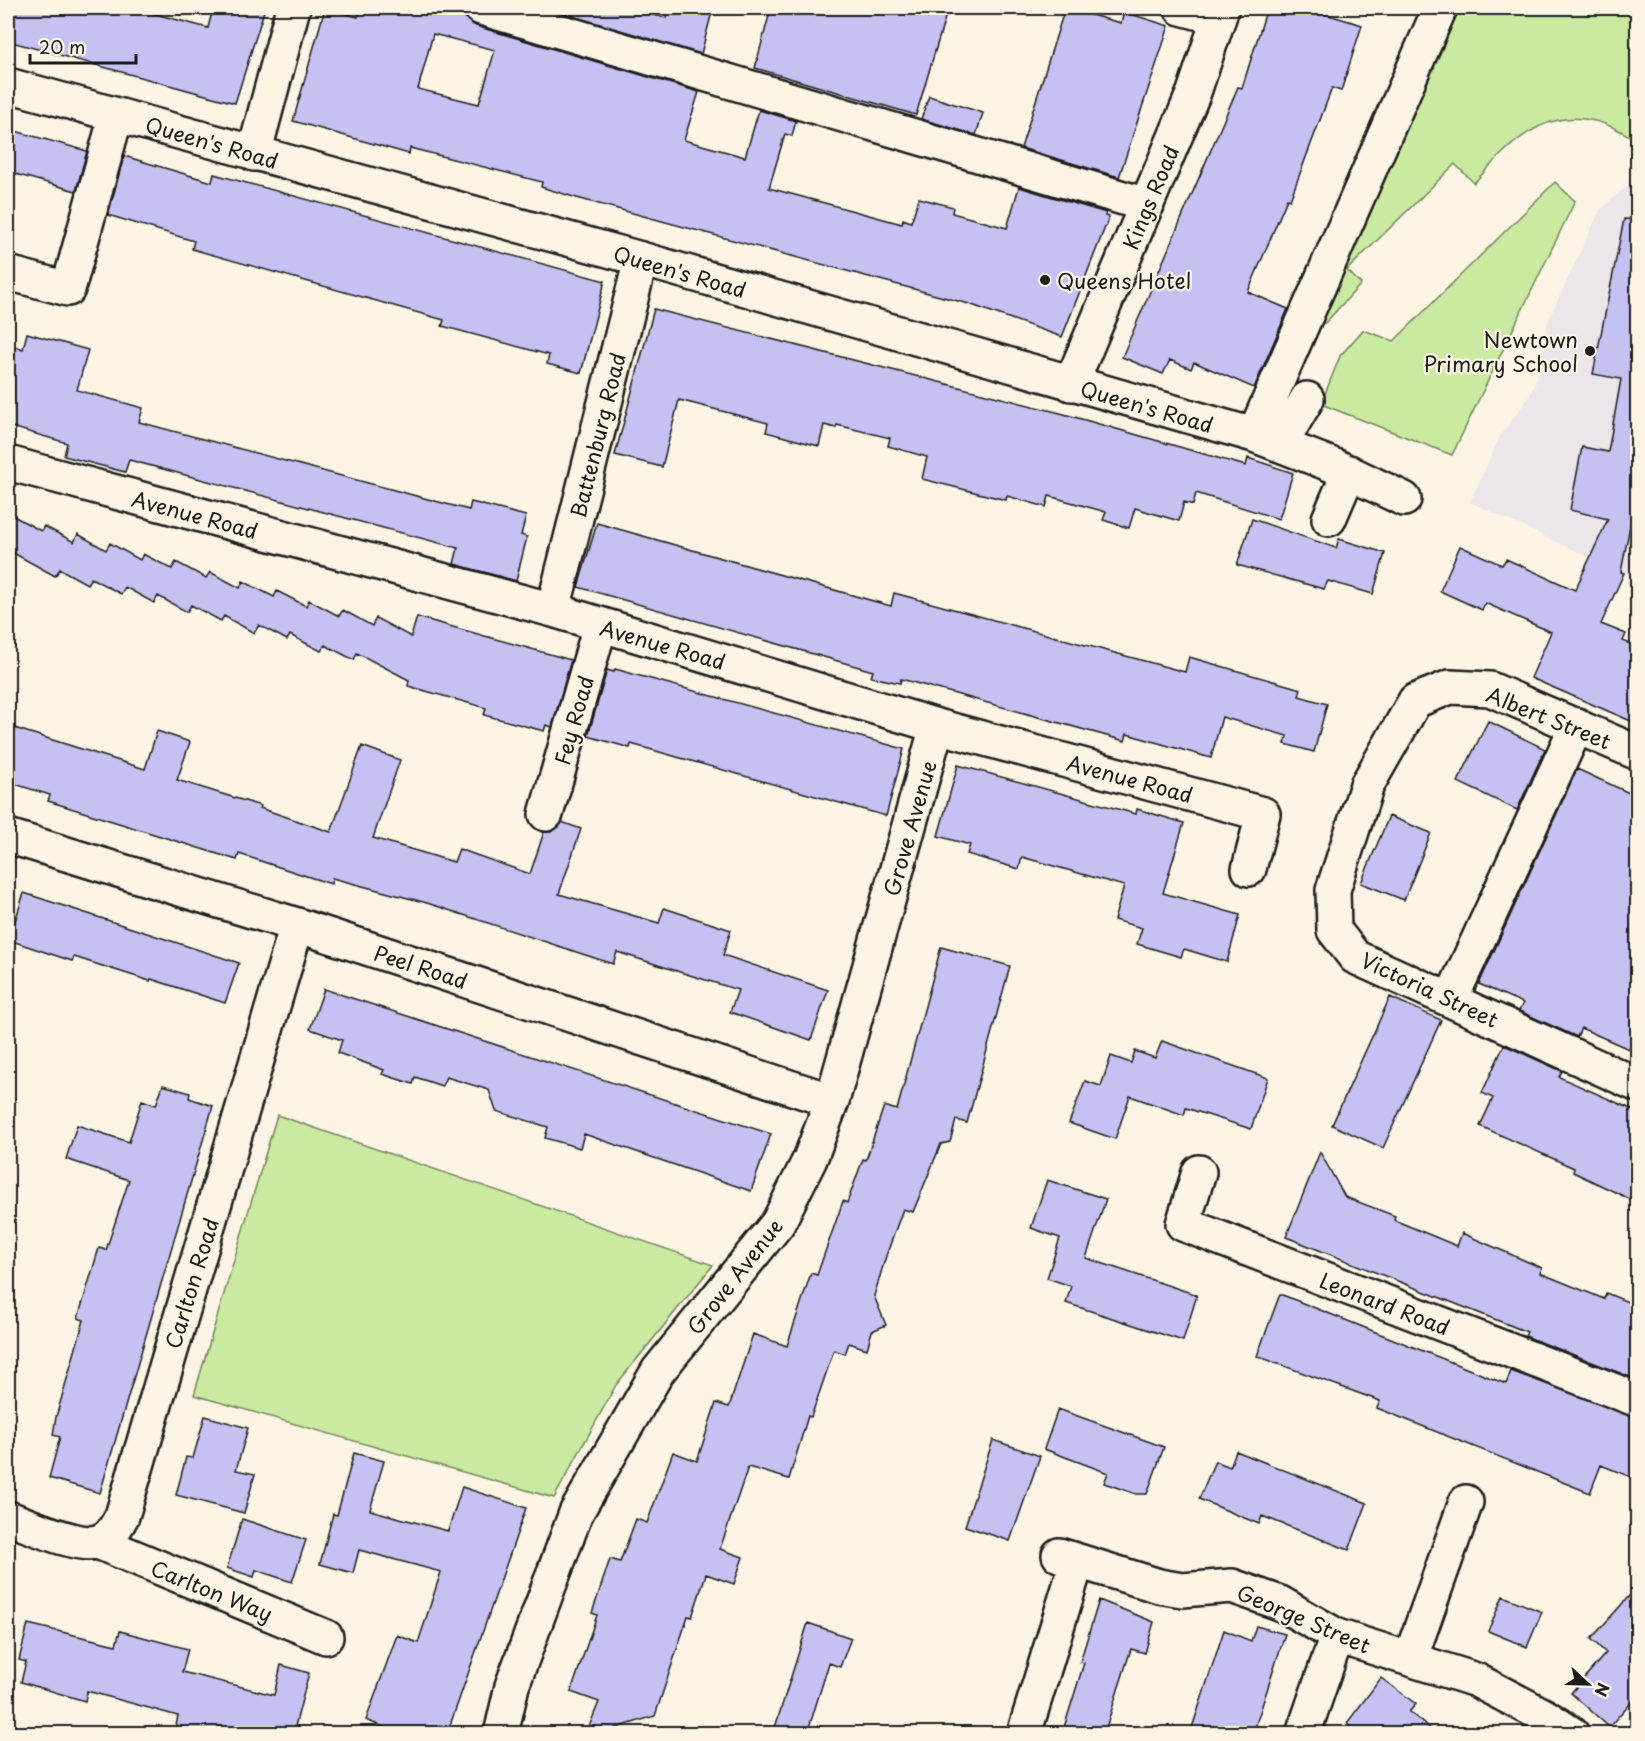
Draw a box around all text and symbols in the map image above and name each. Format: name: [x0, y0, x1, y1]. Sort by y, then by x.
scale bar: [30, 27, 136, 65]
text: 20 m: [39, 33, 85, 60]
street label: Queen's Road: [142, 108, 282, 176]
street label: Kings Road: [1114, 140, 1186, 254]
street label: Queen's Road: [610, 237, 750, 305]
place label: Queens Hotel: [1057, 264, 1191, 296]
marker: Queens Hotel: [1038, 273, 1052, 287]
place label: Newtown Primary School: [1423, 323, 1578, 379]
marker: Newtown Primary School: [1583, 344, 1597, 358]
street label: Battenburg Road: [561, 349, 633, 521]
street label: Queen's Road: [1077, 372, 1217, 440]
street label: Avenue Road: [128, 482, 262, 546]
street label: Avenue Road: [597, 611, 729, 677]
street label: Fey Road: [545, 672, 601, 768]
street label: Albert Street: [1482, 677, 1616, 757]
street label: Avenue Road: [1063, 746, 1197, 810]
street label: Grove Avenue: [874, 757, 944, 899]
street label: Peel Road: [370, 936, 472, 996]
street label: Victoria Street: [1356, 943, 1504, 1035]
street label: Grove Avenue: [678, 1211, 790, 1341]
street label: Carlton Road: [156, 1214, 226, 1352]
street label: Leonard Road: [1315, 1264, 1455, 1342]
street label: Carlton Way: [146, 1551, 278, 1629]
street label: George Street: [1232, 1575, 1376, 1661]
north arrow: [1558, 1654, 1618, 1714]
text: N: [1589, 1680, 1616, 1700]

